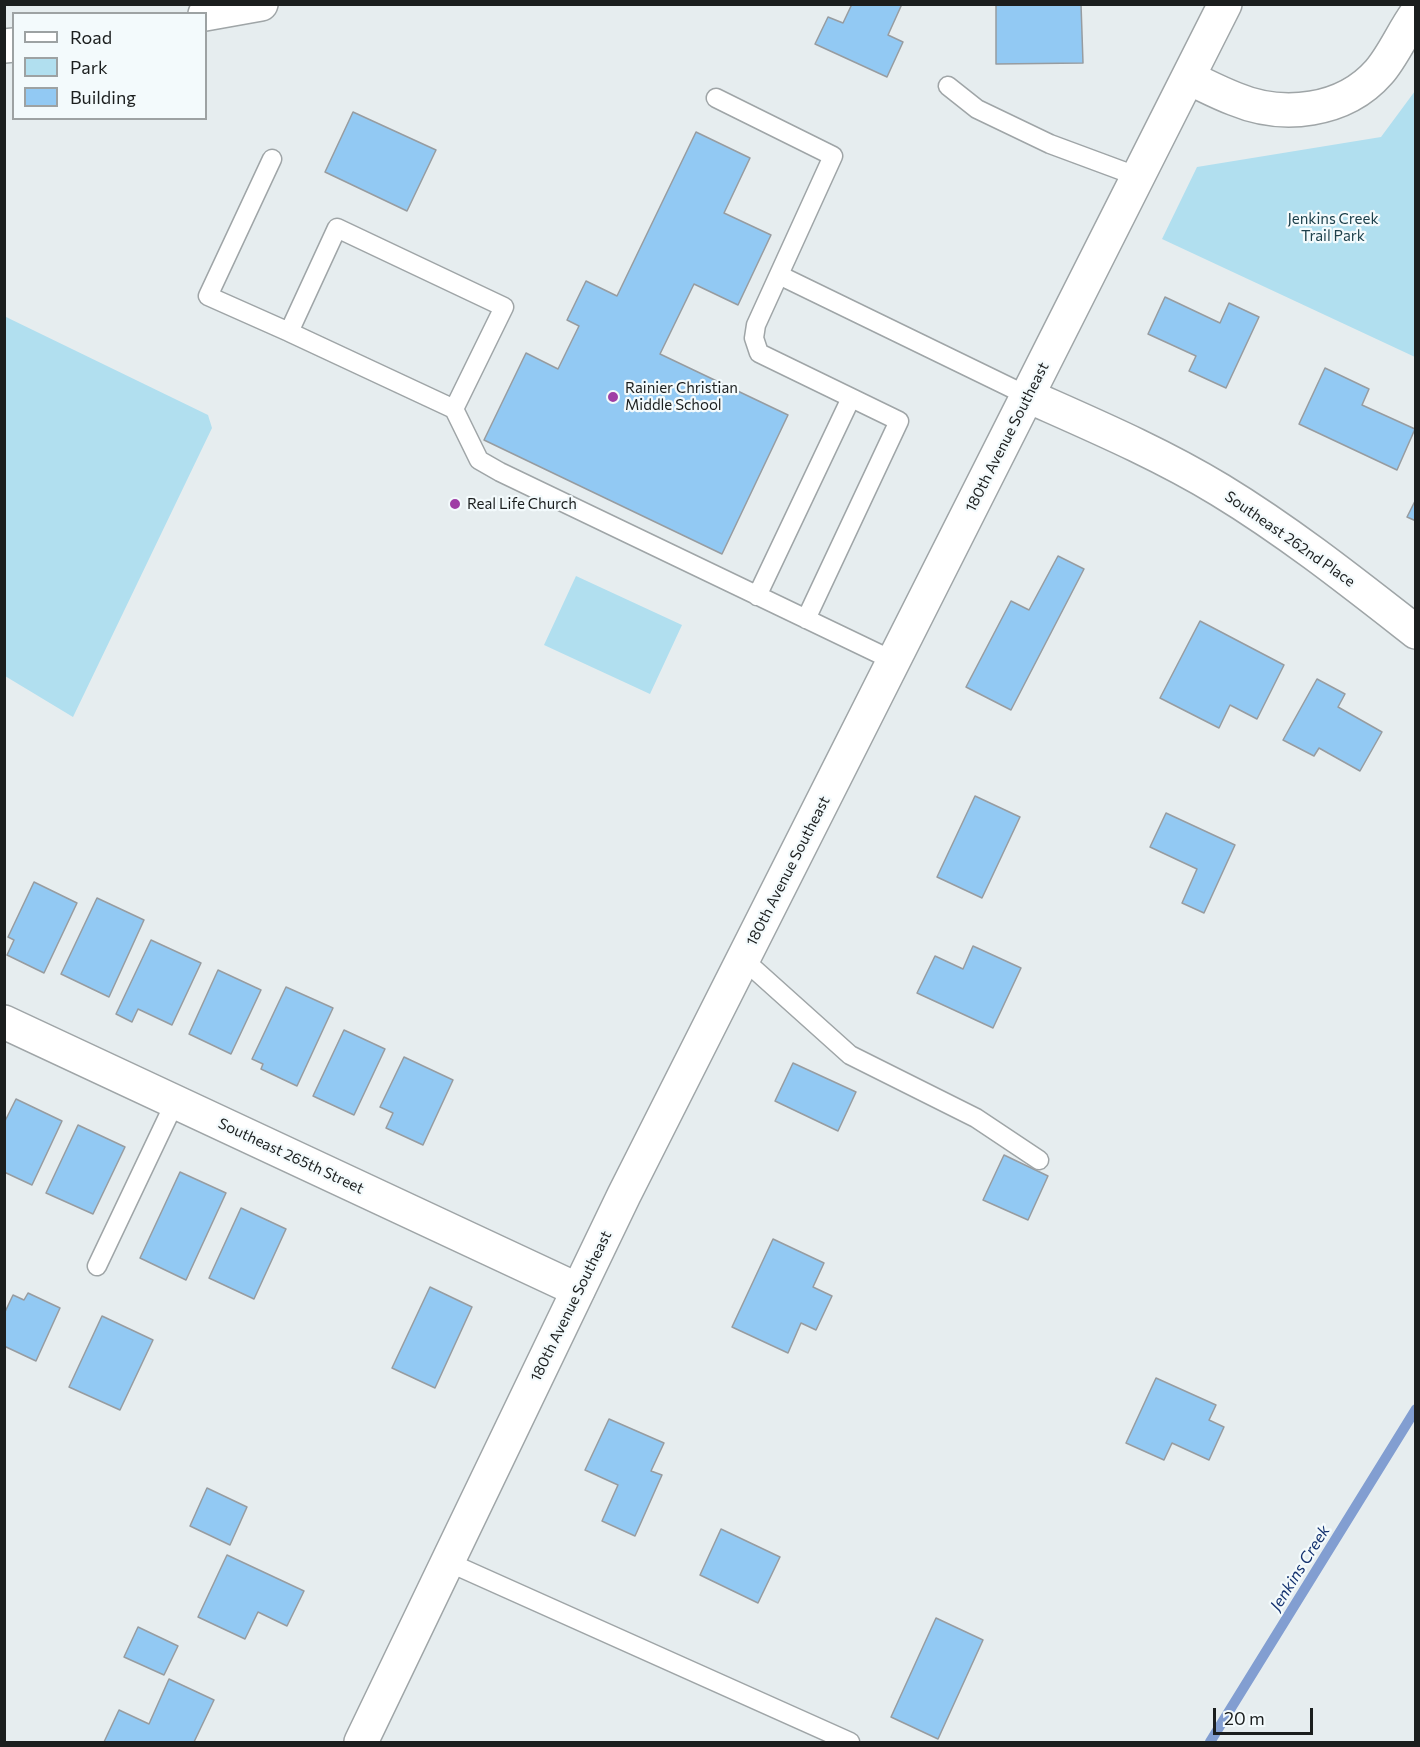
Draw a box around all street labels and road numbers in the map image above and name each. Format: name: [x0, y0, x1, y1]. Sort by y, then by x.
street label: 180th Avenue Southeast: [961, 359, 1053, 515]
street label: Southeast 262nd Place: [1222, 487, 1358, 591]
street label: 180th Avenue Southeast: [742, 793, 834, 949]
street label: Southeast 265th Street: [215, 1114, 367, 1198]
street label: 180th Avenue Southeast: [527, 1228, 615, 1384]

